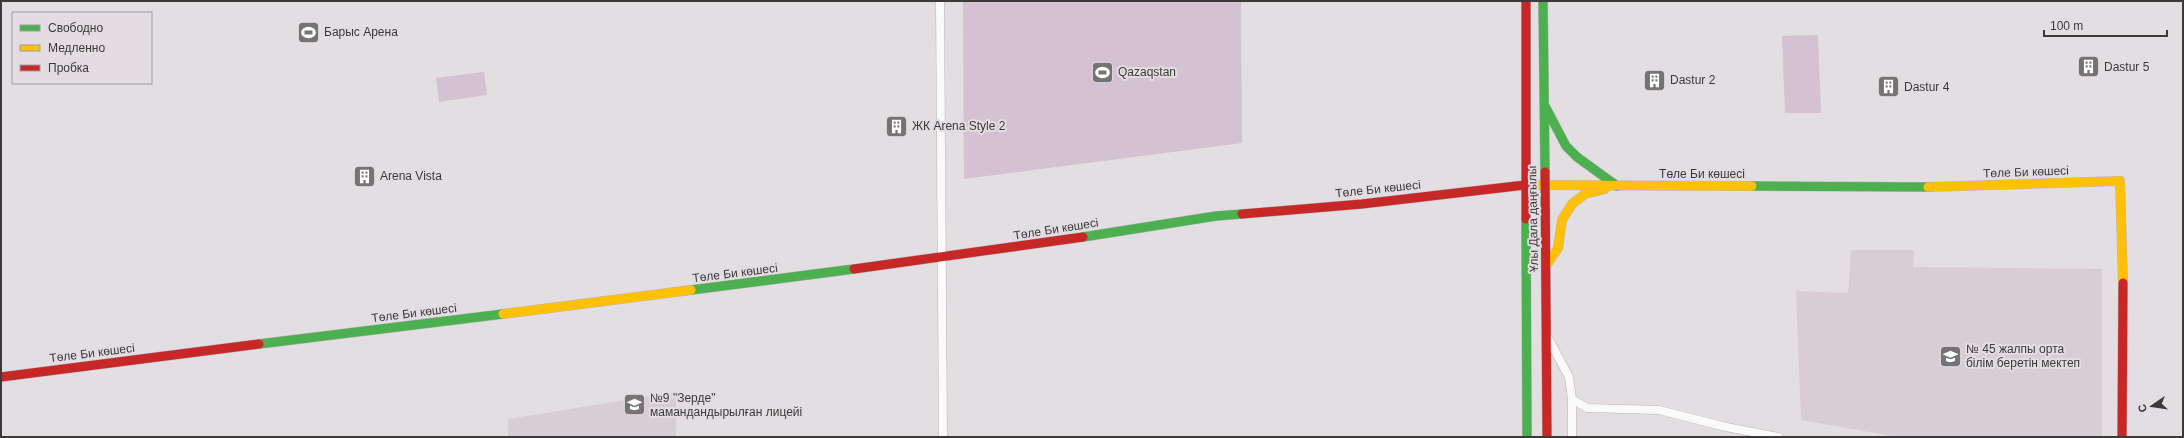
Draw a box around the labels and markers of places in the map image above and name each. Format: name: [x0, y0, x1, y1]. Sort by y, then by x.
sports icon: Барыс Арена: [296, 19, 322, 45]
place label: Барыс Арена: [324, 25, 398, 39]
building icon: Dastur 5: [2075, 54, 2101, 80]
sports icon: Qazaqstan: [1089, 59, 1115, 85]
place label: Dastur 5: [2104, 60, 2150, 74]
place label: Qazaqstan: [1118, 65, 1176, 79]
building icon: Dastur 2: [1642, 67, 1668, 93]
place label: Dastur 2: [1670, 73, 1716, 87]
building icon: Dastur 4: [1876, 74, 1902, 100]
place label: Dastur 4: [1904, 80, 1950, 94]
building icon: ЖК Arena Style 2: [883, 113, 909, 139]
place label: ЖК Arena Style 2: [912, 119, 1006, 133]
building icon: Arena Vista: [352, 163, 378, 189]
place label: Arena Vista: [380, 169, 442, 183]
place label: № 45 жалпы орта білім беретін мектеп: [1966, 342, 2080, 370]
school or university icon: № 45 жалпы орта білім беретін мектеп: [1937, 343, 1963, 369]
place label: №9 "Зерде" мамандандырылған лицейі: [650, 391, 802, 419]
school or university icon: №9 "Зерде" мамандандырылған лицейі: [621, 392, 647, 418]

